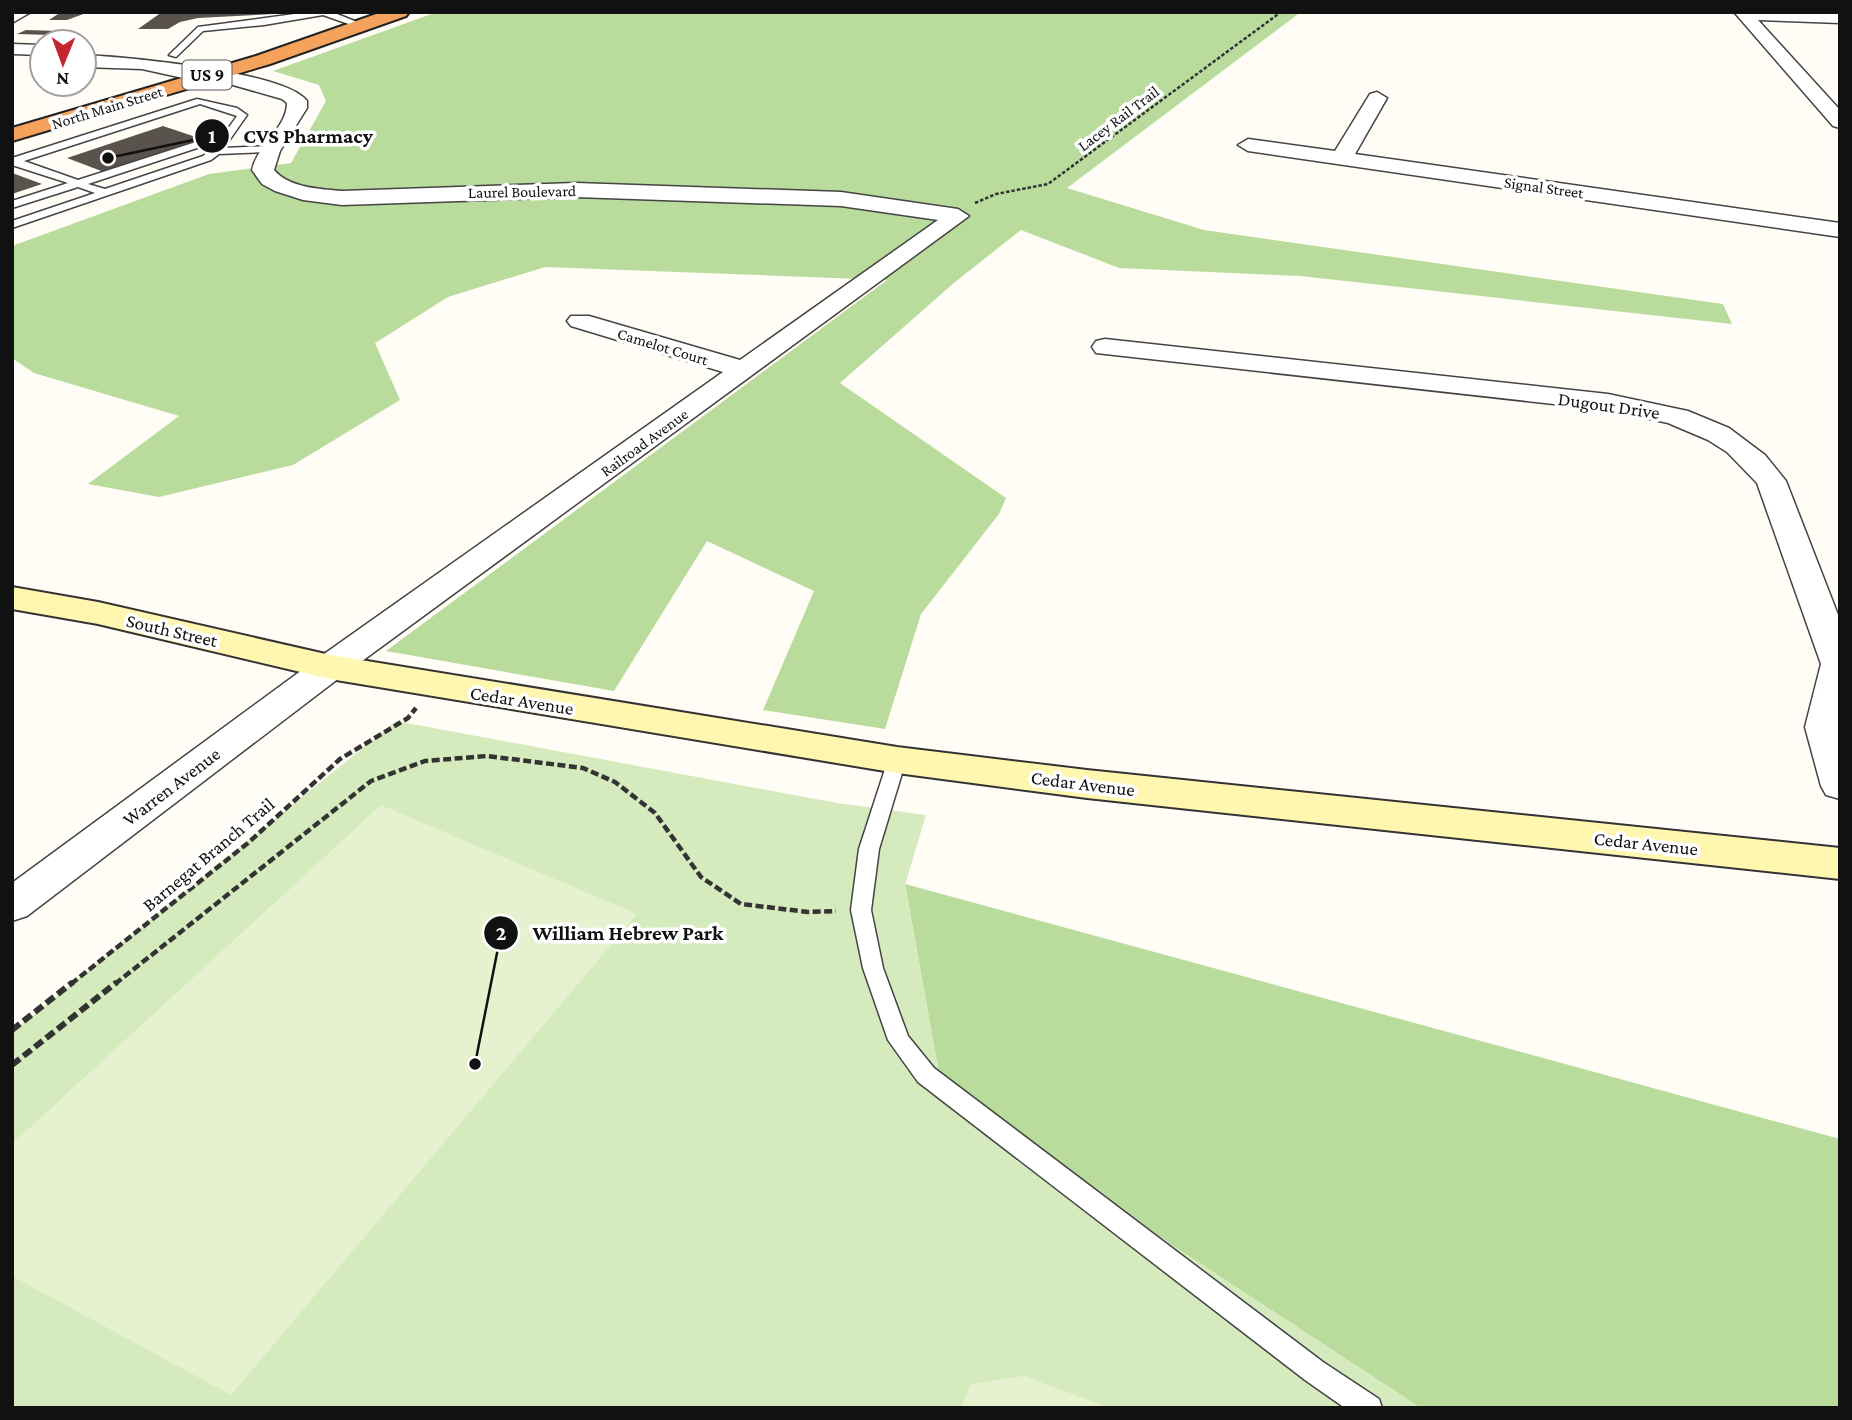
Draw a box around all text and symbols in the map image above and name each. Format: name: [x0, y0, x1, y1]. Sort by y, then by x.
north arrow: [28, 28, 98, 98]
road number: US 9: [182, 60, 232, 90]
street label: North Main Street: [49, 81, 165, 133]
street label: Lacey Rail Trail: [1075, 82, 1163, 155]
callout: CVS Pharmacy: [195, 115, 387, 157]
text: 1: [208, 124, 216, 148]
text: CVS Pharmacy: [243, 124, 374, 148]
street label: Signal Street: [1503, 174, 1585, 203]
street label: Laurel Boulevard: [468, 182, 577, 201]
street label: Camelot Court: [615, 325, 711, 369]
street label: Dugout Drive: [1557, 388, 1661, 423]
street label: Railroad Avenue: [597, 405, 691, 480]
street label: South Street: [124, 610, 220, 651]
street label: Cedar Avenue: [469, 682, 575, 719]
street label: Warren Avenue: [118, 743, 224, 830]
street label: Cedar Avenue: [1030, 767, 1136, 800]
street label: Barnegat Branch Trail: [138, 793, 278, 915]
street label: Cedar Avenue: [1593, 828, 1699, 859]
callout: William Hebrew Park: [484, 912, 737, 954]
text: 2: [496, 921, 507, 945]
text: William Hebrew Park: [532, 921, 724, 945]

